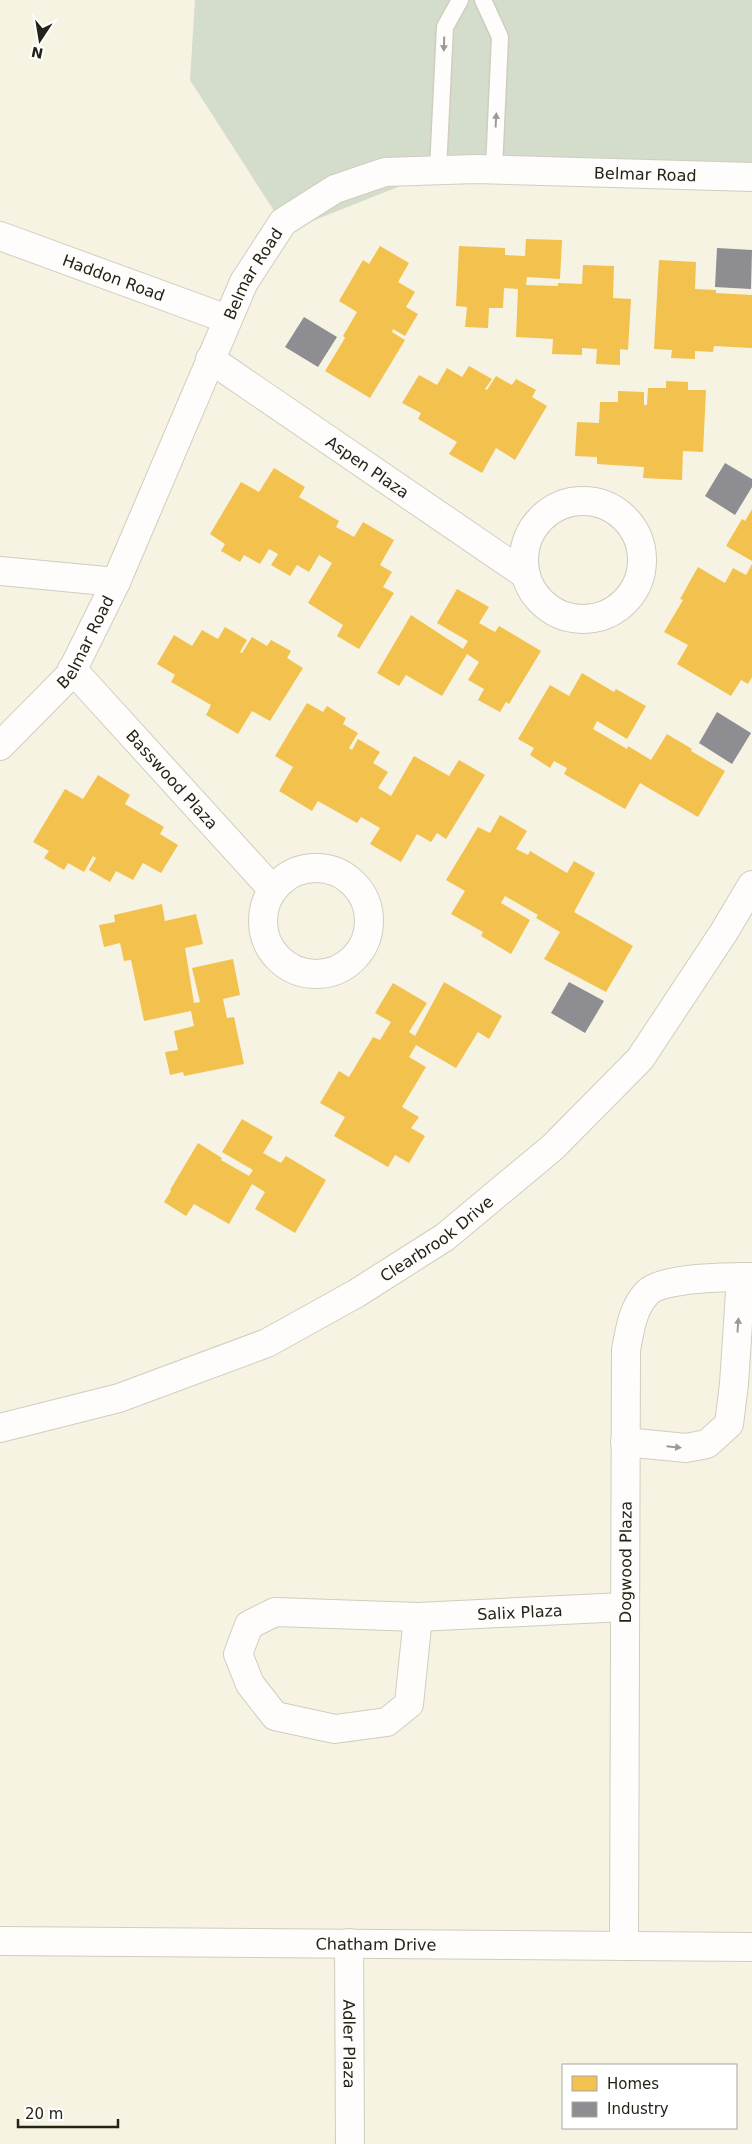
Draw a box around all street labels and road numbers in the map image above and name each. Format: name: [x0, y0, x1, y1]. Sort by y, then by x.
street label: Belmar Road: [594, 163, 697, 185]
street label: Belmar Road: [220, 225, 287, 323]
street label: Haddon Road: [60, 251, 167, 305]
street label: Aspen Plaza: [322, 432, 413, 502]
street label: Belmar Road: [53, 593, 118, 693]
street label: Basswood Plaza: [122, 726, 222, 833]
street label: Clearbrook Drive: [377, 1192, 497, 1286]
street label: Dogwood Plaza: [616, 1501, 635, 1623]
street label: Salix Plaza: [477, 1601, 563, 1624]
street label: Chatham Drive: [316, 1935, 436, 1954]
street label: Adler Plaza: [339, 1999, 359, 2089]

